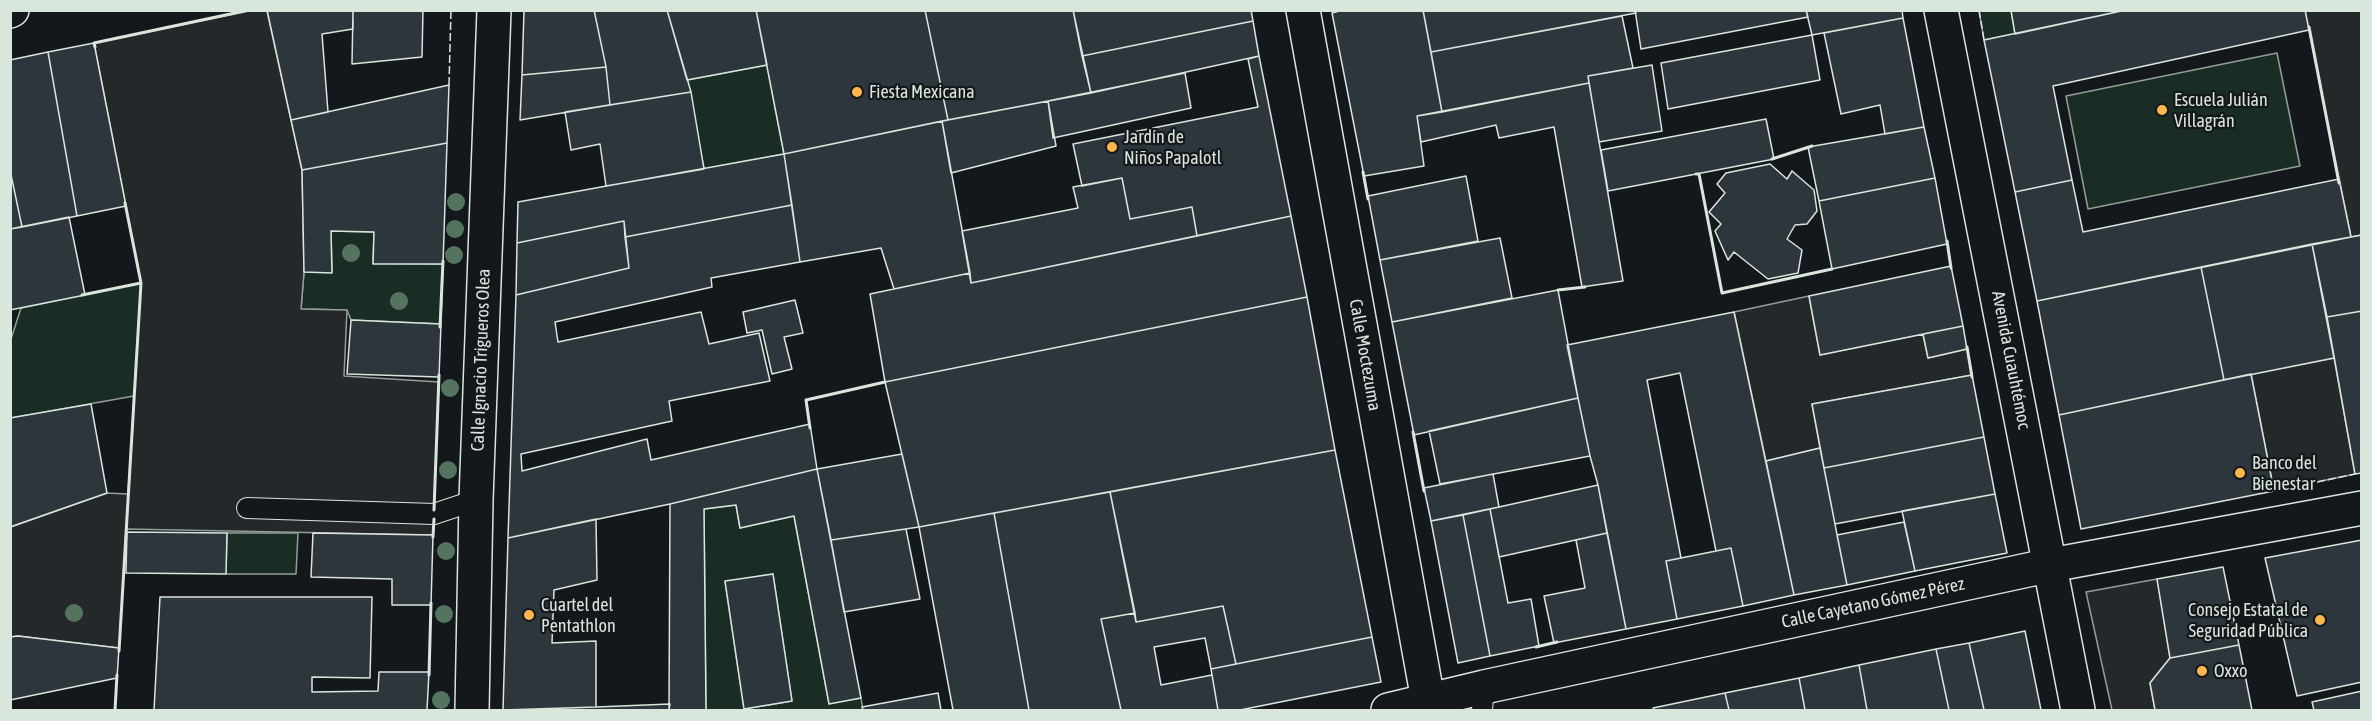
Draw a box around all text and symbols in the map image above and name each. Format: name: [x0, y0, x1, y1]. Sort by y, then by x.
place label: Fiesta Mexicana: [869, 81, 975, 103]
marker: Fiesta Mexicana: [850, 85, 864, 99]
place label: Escuela Julián Villagrán: [2174, 89, 2268, 132]
marker: Escuela Julián Villagrán: [2155, 103, 2169, 117]
place label: Jardín de Niños Papalotl: [1124, 126, 1222, 168]
marker: Jardín de Niños Papalotl: [1105, 140, 1119, 154]
street label: Calle Ignacio Trigueros Olea: [467, 268, 495, 452]
street label: Avenida Cuauhtémoc: [1987, 289, 2035, 431]
street label: Calle Moctezuma: [1345, 297, 1385, 413]
place label: Banco del Bienestar: [2252, 452, 2317, 494]
marker: Banco del Bienestar: [2233, 466, 2247, 480]
street label: Calle Cayetano Gómez Pérez: [1780, 573, 1966, 633]
place label: Cuartel del Pentathlon: [541, 594, 616, 636]
place label: Consejo Estatal de Seguridad Pública: [2188, 599, 2308, 642]
marker: Cuartel del Pentathlon: [522, 608, 536, 622]
marker: Consejo Estatal de Seguridad Pública: [2313, 613, 2327, 627]
place label: Oxxo: [2214, 660, 2247, 682]
marker: Oxxo: [2195, 664, 2209, 678]

